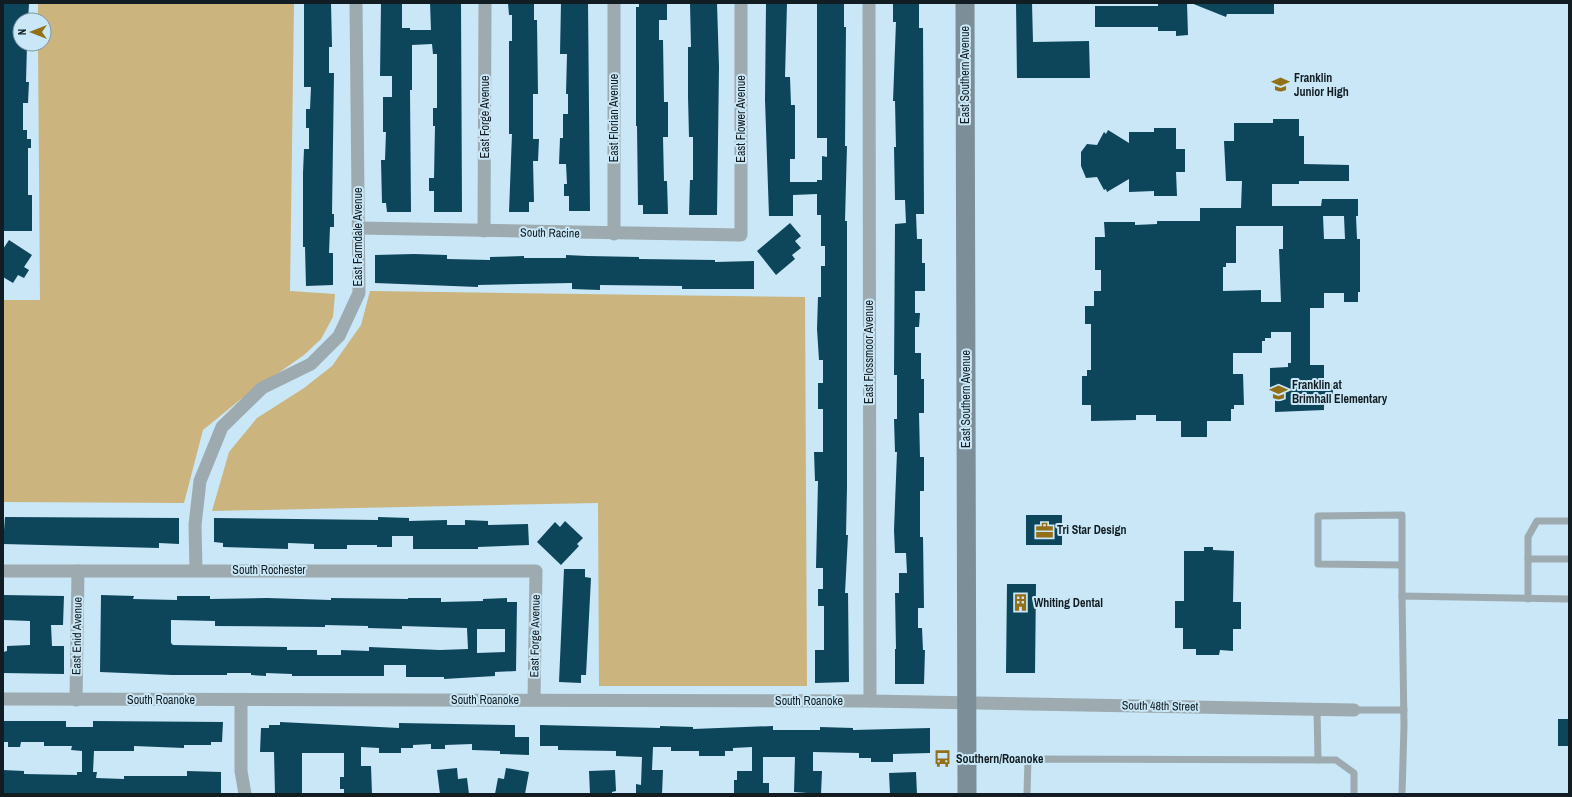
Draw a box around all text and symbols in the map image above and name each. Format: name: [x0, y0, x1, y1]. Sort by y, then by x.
north arrow: [12, 12, 52, 52]
street label: East Southern Avenue: [957, 26, 973, 124]
text: N: [15, 29, 29, 35]
place label: Franklin Junior High: [1294, 70, 1349, 100]
street label: East Florian Avenue: [606, 74, 622, 162]
street label: East Forge Avenue: [477, 75, 493, 159]
street label: East Flower Avenue: [733, 75, 749, 163]
school or university icon: Franklin Junior High: [1271, 75, 1291, 95]
street label: East Farmdale Avenue: [350, 188, 366, 286]
street label: South Racine: [520, 224, 580, 242]
street label: East Flossmoor Avenue: [861, 300, 877, 404]
street label: East Southern Avenue: [958, 350, 974, 448]
place label: Franklin at Brimhall Elementary: [1292, 377, 1388, 407]
school or university icon: Franklin at Brimhall Elementary: [1269, 382, 1289, 402]
office icon: Tri Star Design: [1034, 520, 1054, 540]
place label: Tri Star Design: [1057, 522, 1126, 538]
street label: South Rochester: [232, 562, 306, 578]
building icon: Whiting Dental: [1011, 593, 1031, 613]
street label: East Forge Avenue: [526, 594, 544, 678]
place label: Whiting Dental: [1034, 595, 1103, 611]
street label: East Enid Avenue: [68, 597, 86, 675]
street label: South Roanoke: [127, 692, 195, 708]
street label: South Roanoke: [451, 692, 519, 708]
street label: South Roanoke: [775, 693, 843, 709]
street label: South 48th Street: [1122, 697, 1199, 715]
bus stop icon: Southern/Roanoke: [933, 749, 953, 769]
place label: Southern/Roanoke: [956, 751, 1044, 767]

